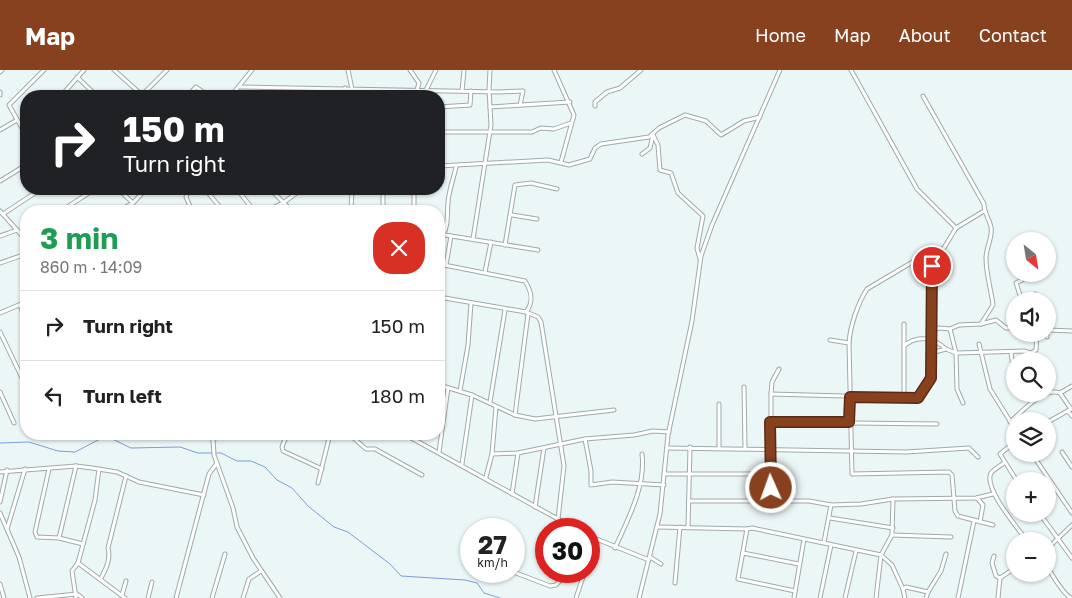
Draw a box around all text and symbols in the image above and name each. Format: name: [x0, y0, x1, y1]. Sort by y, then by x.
text: Map: [25, 21, 75, 50]
text: Home: [755, 24, 806, 46]
text: Map: [834, 24, 871, 46]
text: About: [899, 24, 951, 46]
text: Contact: [979, 24, 1047, 46]
text: 150 m: [123, 108, 225, 150]
icon: right: [40, 110, 105, 175]
text: Turn right: [123, 150, 226, 177]
text: 3 min: [40, 220, 118, 256]
button: close: [373, 222, 425, 274]
north arrow: [1006, 232, 1056, 282]
map controls: [1006, 232, 1056, 582]
pin: [911, 245, 953, 287]
icon: arrive: [918, 252, 946, 280]
text: 860 m · 14:09: [40, 257, 142, 277]
button: sound: [1006, 292, 1056, 342]
icon: right: [40, 312, 68, 340]
text: Turn right: [83, 314, 173, 337]
text: 150 m: [371, 314, 425, 337]
button: search: [1006, 352, 1056, 402]
icon: left: [40, 382, 68, 410]
text: Turn left: [83, 384, 162, 407]
text: 180 m: [371, 384, 425, 407]
button: layers: [1006, 412, 1056, 462]
position arrow: [744, 461, 796, 513]
button: +: [1006, 472, 1056, 522]
speed limit sign: 30: [535, 518, 600, 583]
text: 27: [478, 529, 507, 560]
button: −: [1006, 532, 1056, 582]
text: km/h: [477, 555, 508, 570]

